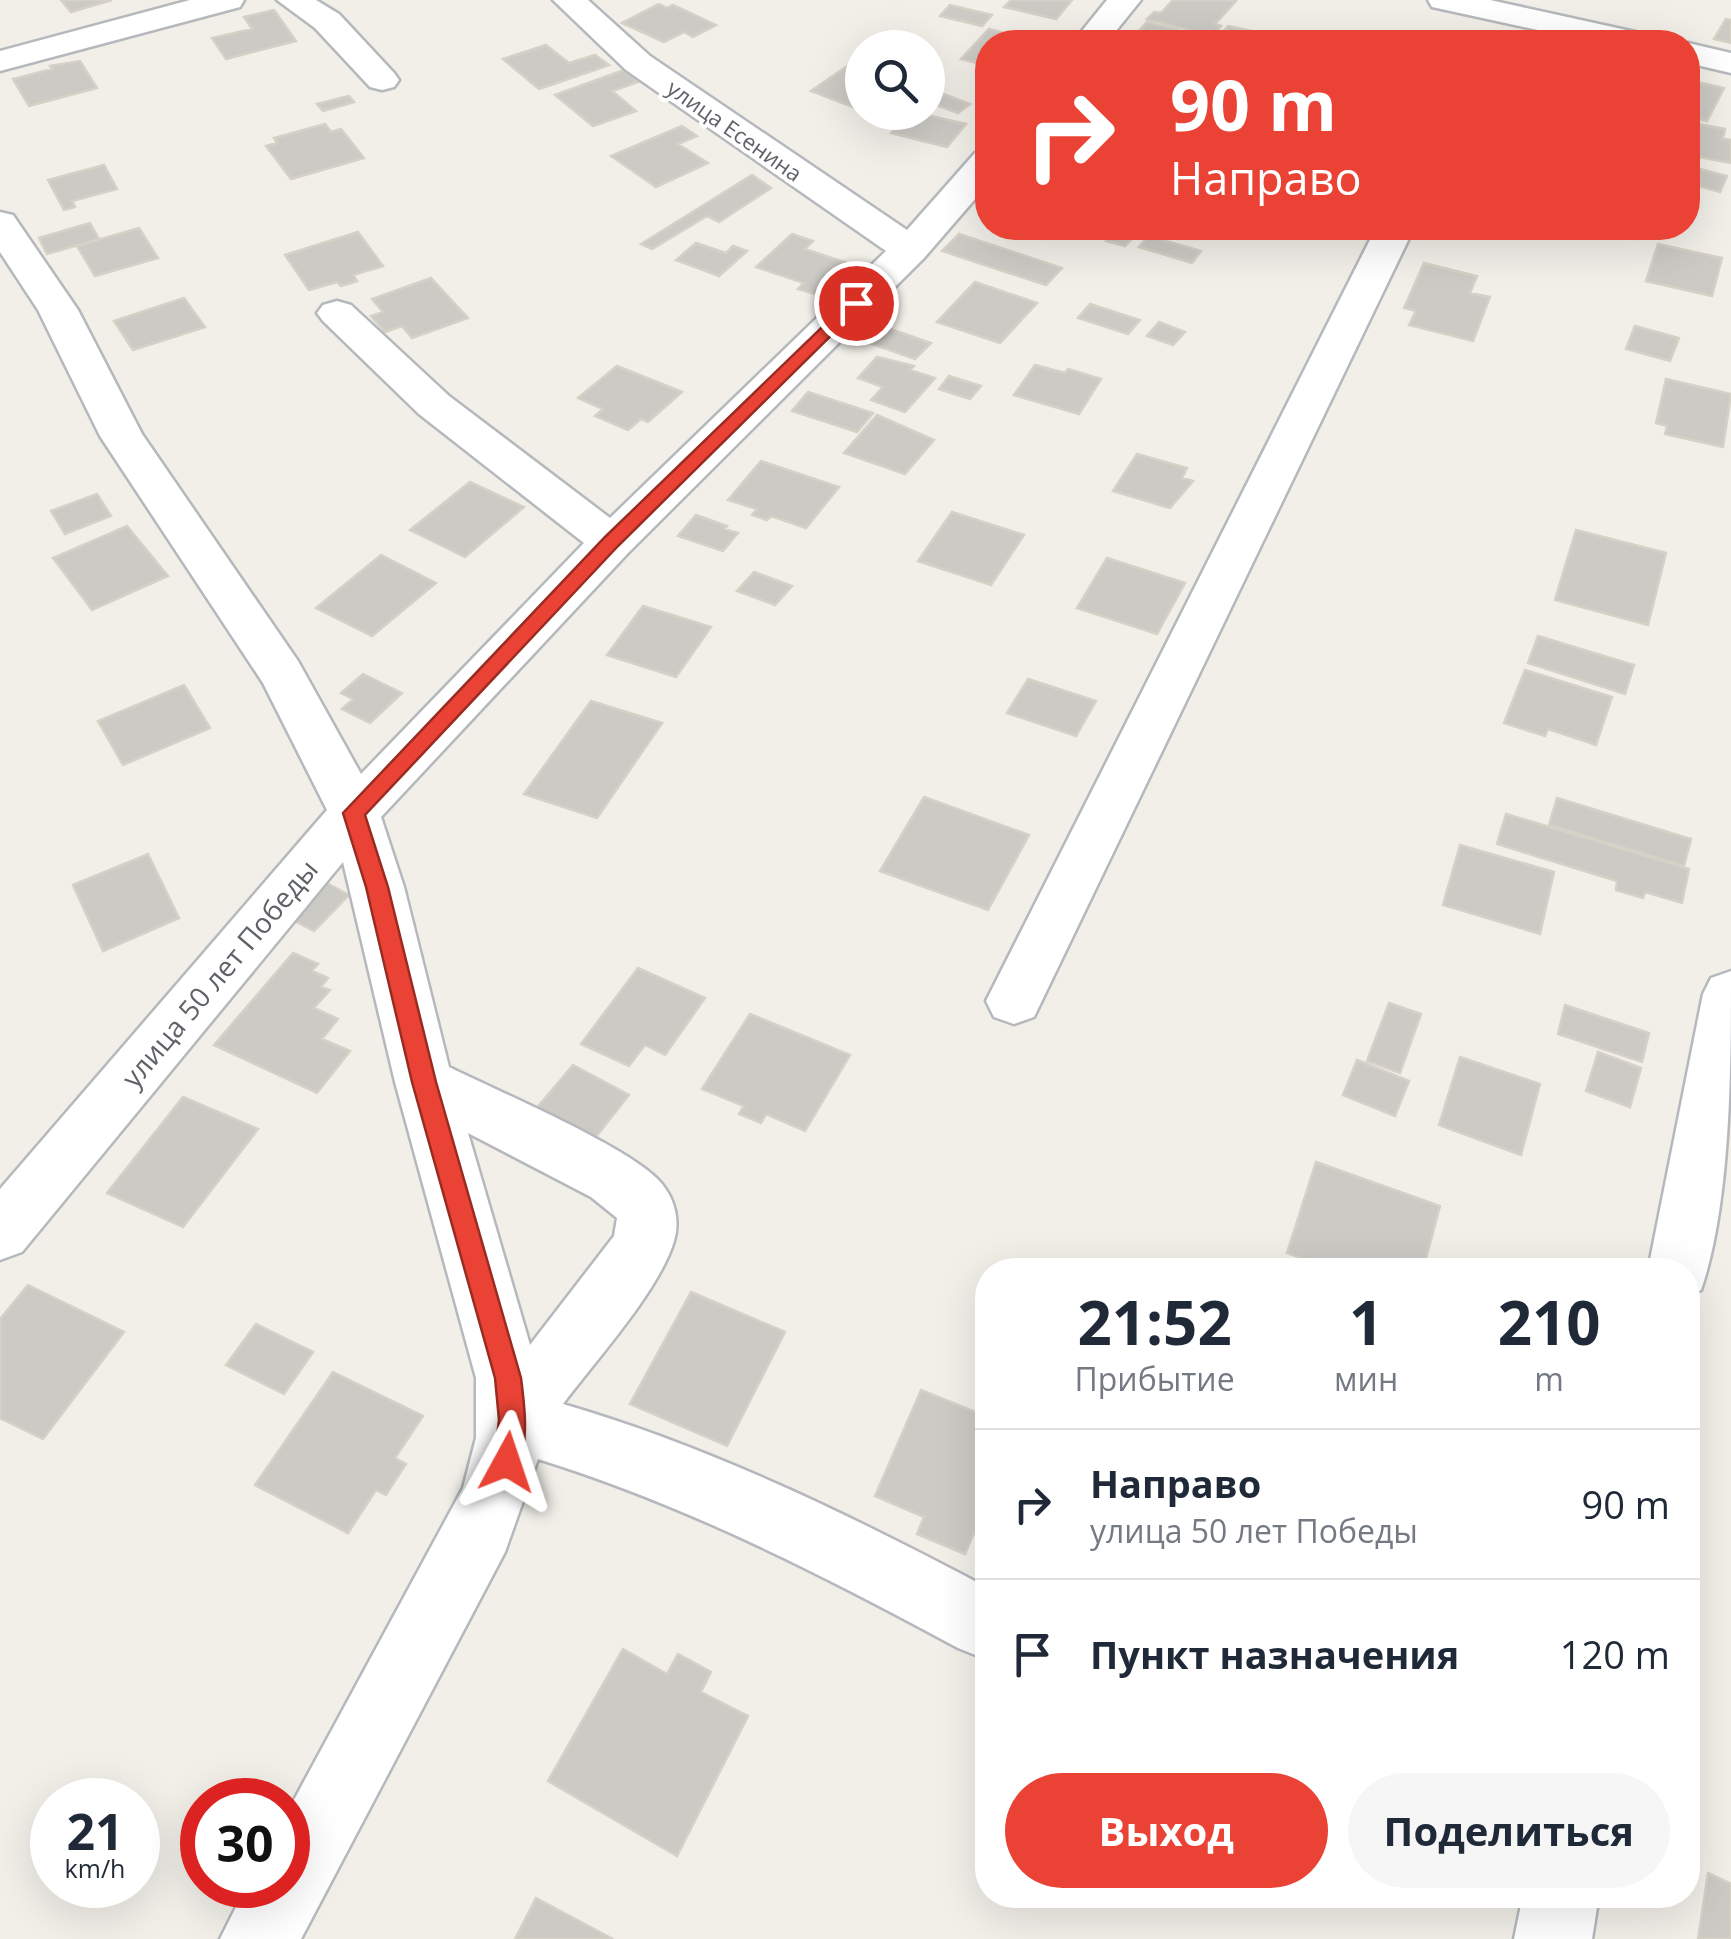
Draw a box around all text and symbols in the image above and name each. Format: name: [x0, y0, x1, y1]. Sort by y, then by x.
map controls: [845, 30, 945, 130]
button: search: [845, 30, 945, 130]
text: 90 m: [1170, 56, 1337, 152]
icon: right: [1005, 70, 1135, 200]
street label: улица Есенина: [661, 72, 809, 188]
text: Направо: [1170, 147, 1362, 208]
pin: [814, 261, 899, 346]
icon: arrive: [829, 276, 884, 331]
street label: улица 50 лет Победы: [112, 851, 326, 1095]
text: 21:52: [1077, 1281, 1232, 1363]
text: 1: [1349, 1281, 1383, 1363]
text: 210: [1498, 1281, 1601, 1363]
text: Прибытие: [1074, 1357, 1235, 1400]
text: мин: [1334, 1357, 1398, 1400]
text: m: [1534, 1357, 1564, 1400]
position arrow: [455, 1410, 559, 1514]
text: Направо: [1090, 1457, 1261, 1509]
icon: right: [1005, 1477, 1060, 1532]
text: 90 m: [1581, 1478, 1670, 1530]
text: улица 50 лет Победы: [1090, 1509, 1418, 1552]
icon: arrive: [1005, 1627, 1060, 1682]
text: Пункт назначения: [1090, 1628, 1459, 1680]
text: 120 m: [1560, 1628, 1670, 1680]
button: Выход: [1005, 1773, 1328, 1888]
button: Поделиться: [1348, 1773, 1670, 1888]
speed limit sign: 30: [180, 1778, 310, 1908]
text: 21: [66, 1797, 124, 1865]
text: km/h: [65, 1851, 125, 1885]

